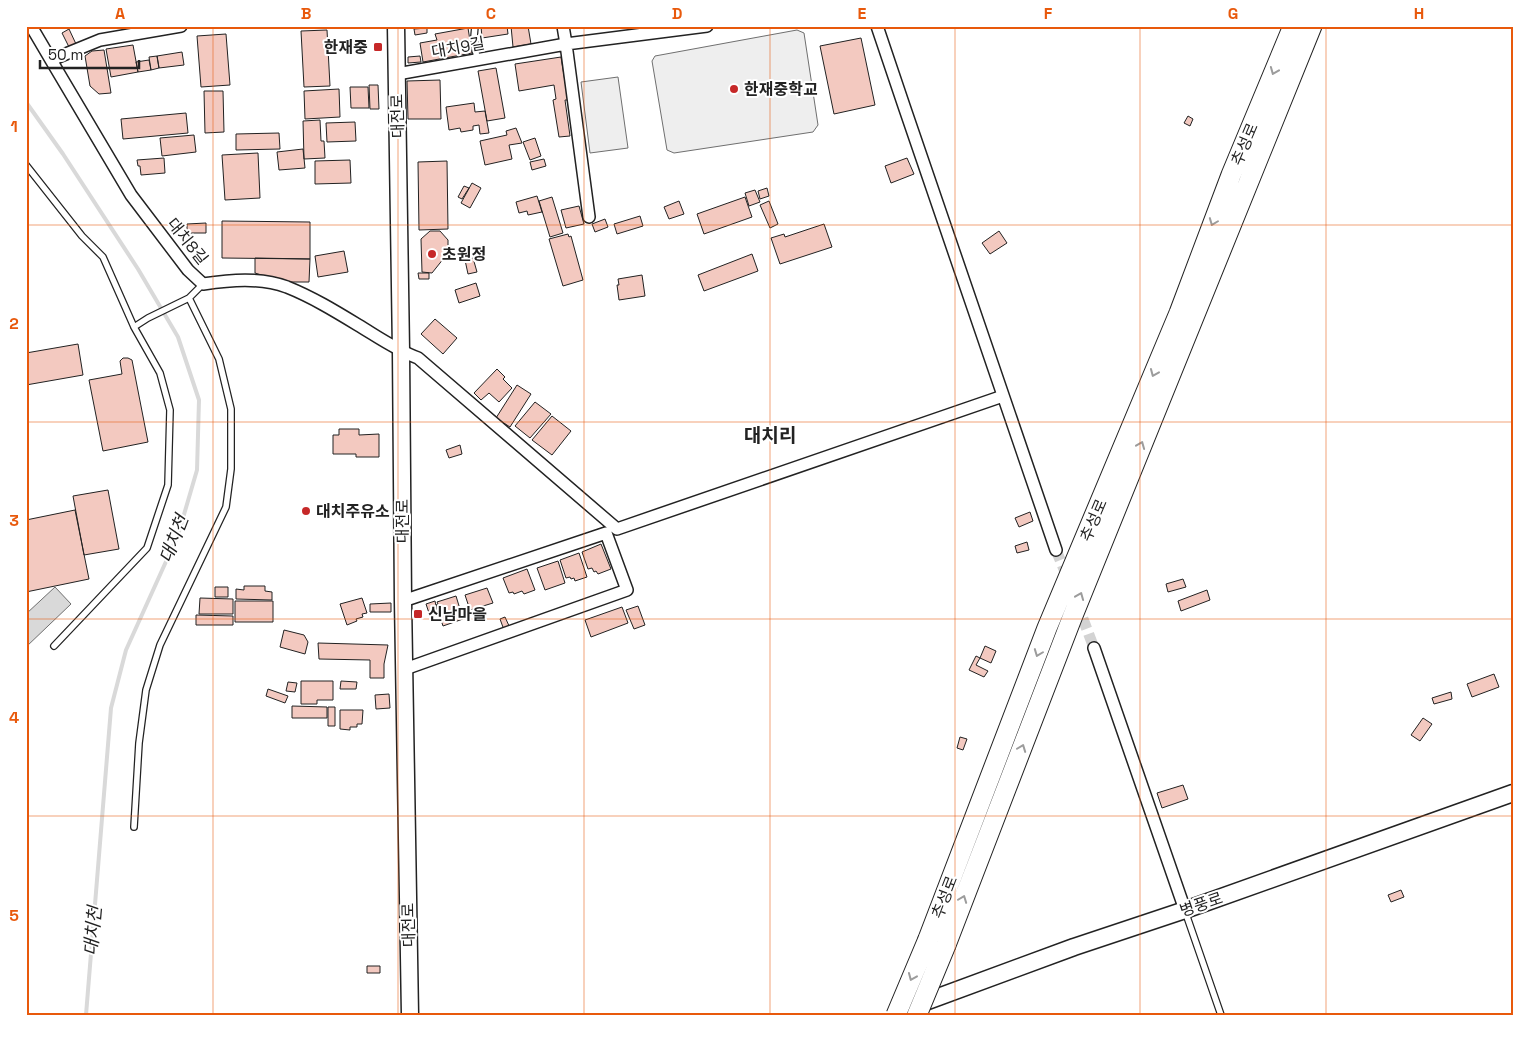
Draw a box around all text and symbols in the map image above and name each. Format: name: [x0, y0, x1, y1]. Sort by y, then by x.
text: A: [115, 3, 125, 24]
text: B: [301, 3, 311, 24]
text: C: [486, 3, 496, 24]
text: D: [672, 3, 682, 24]
text: E: [858, 3, 867, 24]
text: F: [1044, 3, 1053, 24]
text: G: [1228, 3, 1238, 24]
text: H: [1414, 3, 1424, 24]
street label: 대치9길: [430, 32, 486, 63]
place label: 한재중: [324, 37, 368, 58]
scale bar: [40, 38, 139, 70]
marker: 한재중: [372, 41, 384, 53]
text: 50 m: [48, 45, 83, 64]
one-way arrow: [1270, 67, 1280, 75]
place label: 한재중학교: [744, 79, 818, 100]
marker: 한재중학교: [728, 83, 740, 95]
street label: 대전로: [387, 93, 408, 138]
text: 1: [10, 116, 18, 137]
street label: 추성로: [1226, 120, 1263, 169]
street label: 대치8길: [162, 214, 213, 269]
one-way arrow: [1209, 217, 1219, 226]
place label: 초원정: [442, 244, 486, 265]
marker: 초원정: [426, 248, 438, 260]
text: 2: [9, 313, 19, 334]
one-way arrow: [1150, 368, 1160, 377]
district label: 대치리: [744, 423, 796, 448]
one-way arrow: [1135, 442, 1145, 450]
street label: 추성로: [1075, 496, 1112, 545]
street label: 대전로: [392, 499, 413, 543]
place label: 대치주유소: [316, 501, 390, 522]
marker: 대치주유소: [300, 505, 312, 517]
water label: 대치천: [154, 509, 194, 566]
text: 3: [9, 510, 19, 531]
one-way arrow: [1074, 592, 1085, 601]
place label: 신남마을: [428, 604, 487, 625]
marker: 신남마을: [412, 608, 424, 620]
one-way arrow: [1034, 648, 1044, 657]
text: 4: [9, 707, 19, 728]
one-way arrow: [1015, 744, 1026, 753]
street label: 추성로: [927, 873, 962, 922]
street label: 병풍로: [1177, 887, 1226, 922]
one-way arrow: [957, 896, 967, 904]
street label: 대전로: [398, 902, 419, 947]
water label: 대치천: [79, 903, 106, 957]
text: 5: [9, 905, 19, 926]
one-way arrow: [907, 972, 918, 981]

